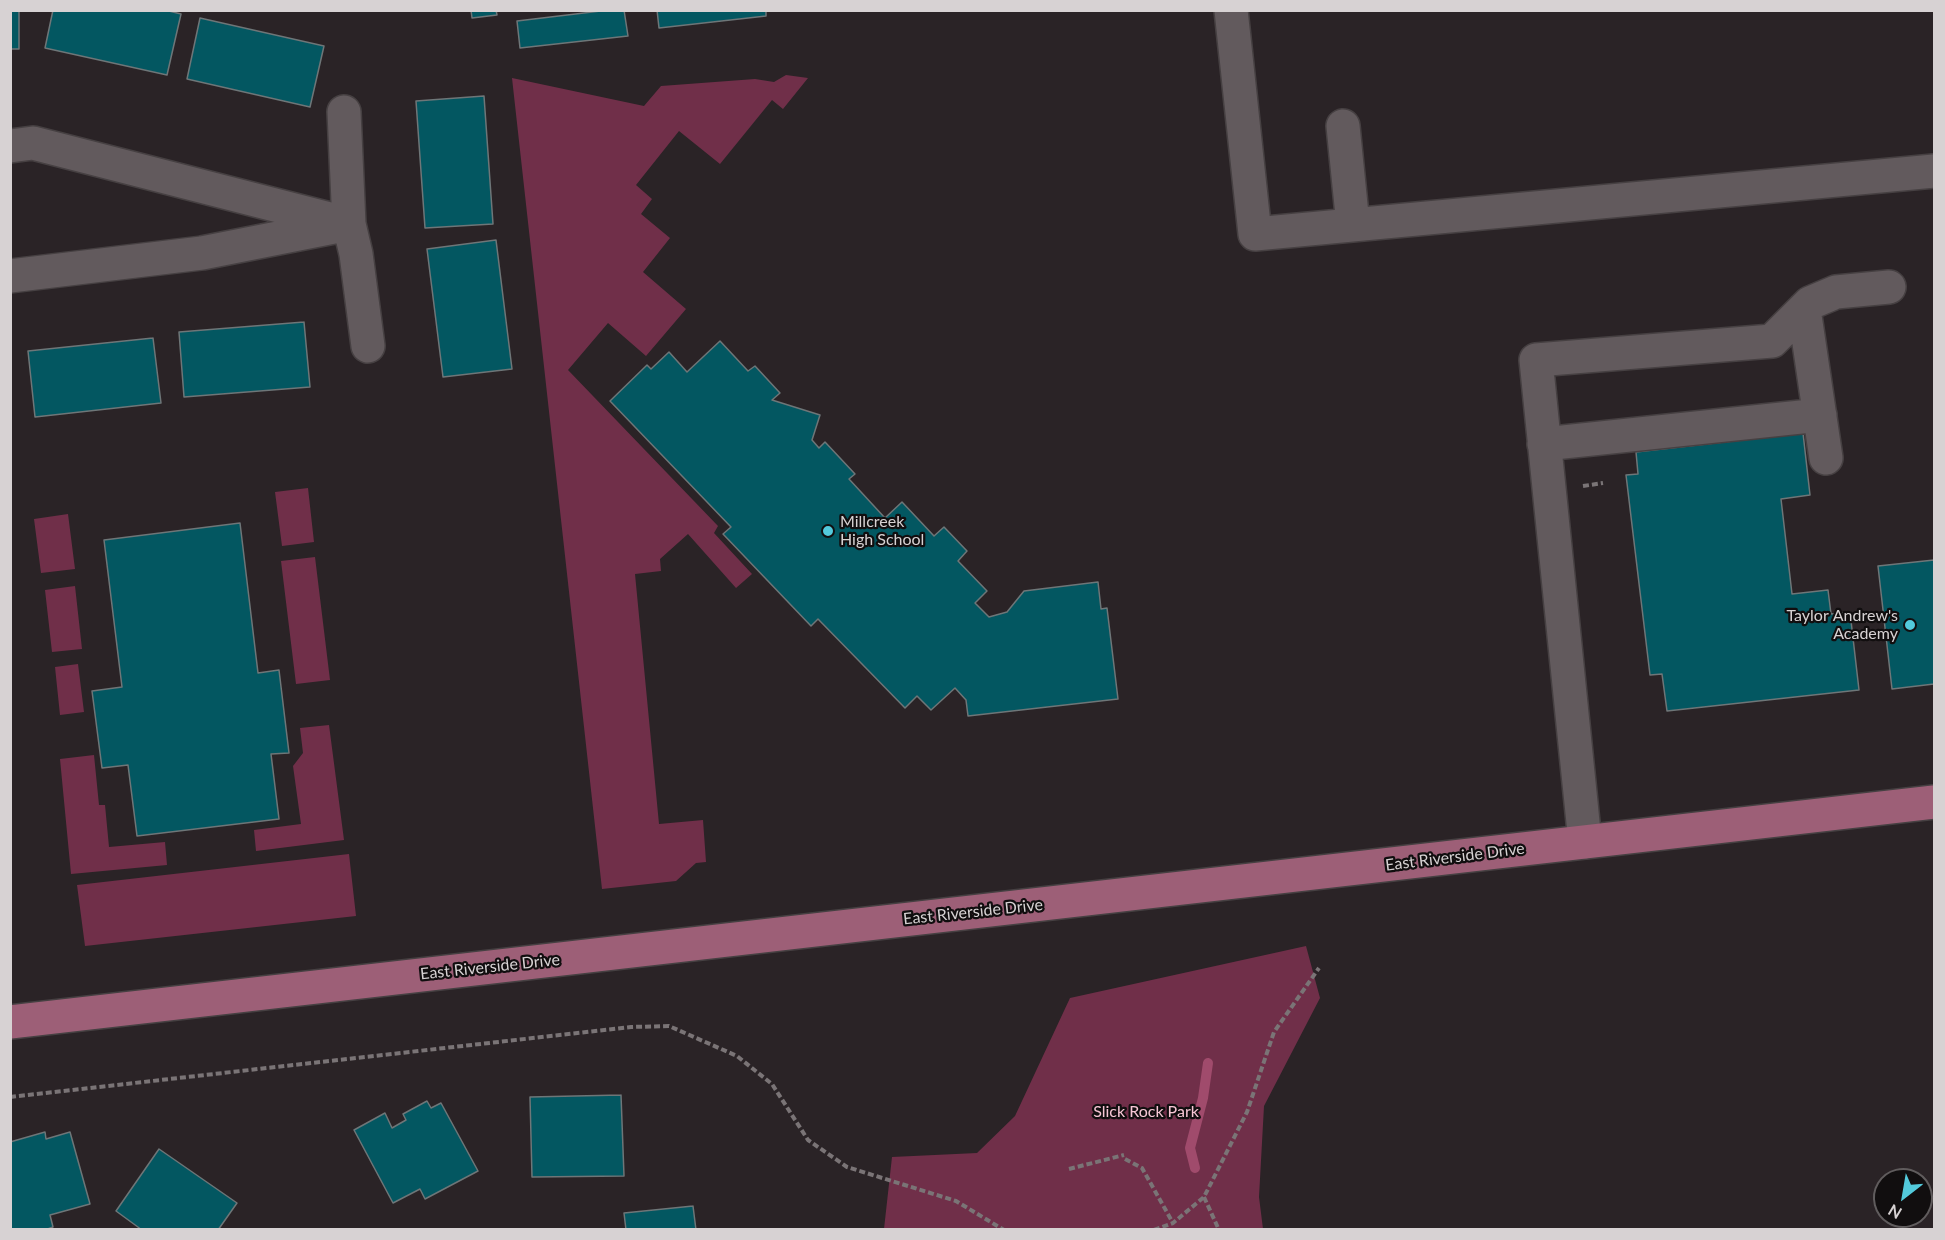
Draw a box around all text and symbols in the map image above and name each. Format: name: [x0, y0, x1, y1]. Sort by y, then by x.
place label: Millcreek High School: [840, 512, 924, 550]
marker: Millcreek High School: [821, 524, 835, 538]
place label: Taylor Andrew's Academy: [1786, 606, 1898, 644]
marker: Taylor Andrew's Academy: [1903, 618, 1917, 632]
street label: East Riverside Drive: [1384, 839, 1526, 875]
street label: East Riverside Drive: [902, 895, 1044, 929]
street label: East Riverside Drive: [419, 950, 561, 984]
park label: Slick Rock Park: [1093, 1102, 1199, 1122]
north arrow: [1873, 1168, 1933, 1228]
text: N: [1884, 1201, 1905, 1223]

